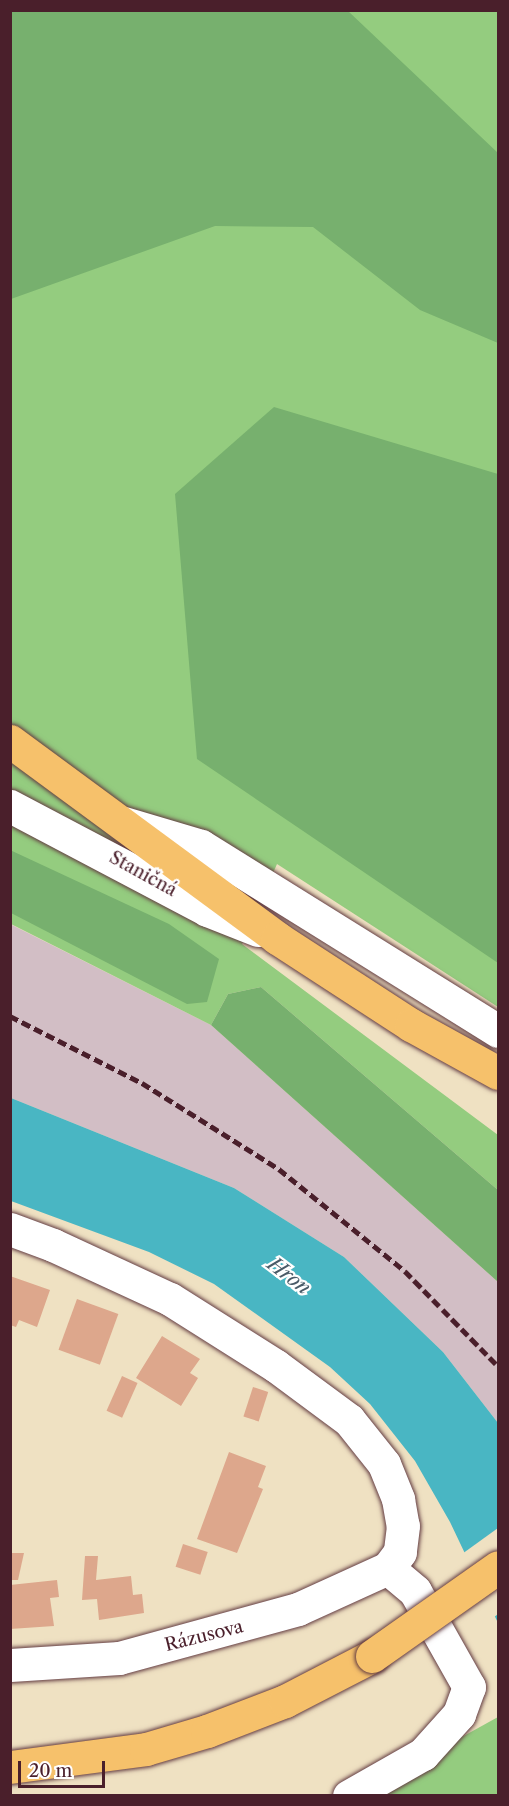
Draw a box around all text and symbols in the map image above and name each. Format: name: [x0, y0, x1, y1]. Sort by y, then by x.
street label: Staničná: [106, 847, 180, 901]
water label: Hron: [263, 1252, 315, 1300]
street label: Rázusova: [163, 1616, 245, 1656]
scale bar: [21, 1749, 108, 1787]
text: 20 m: [29, 1760, 72, 1782]

